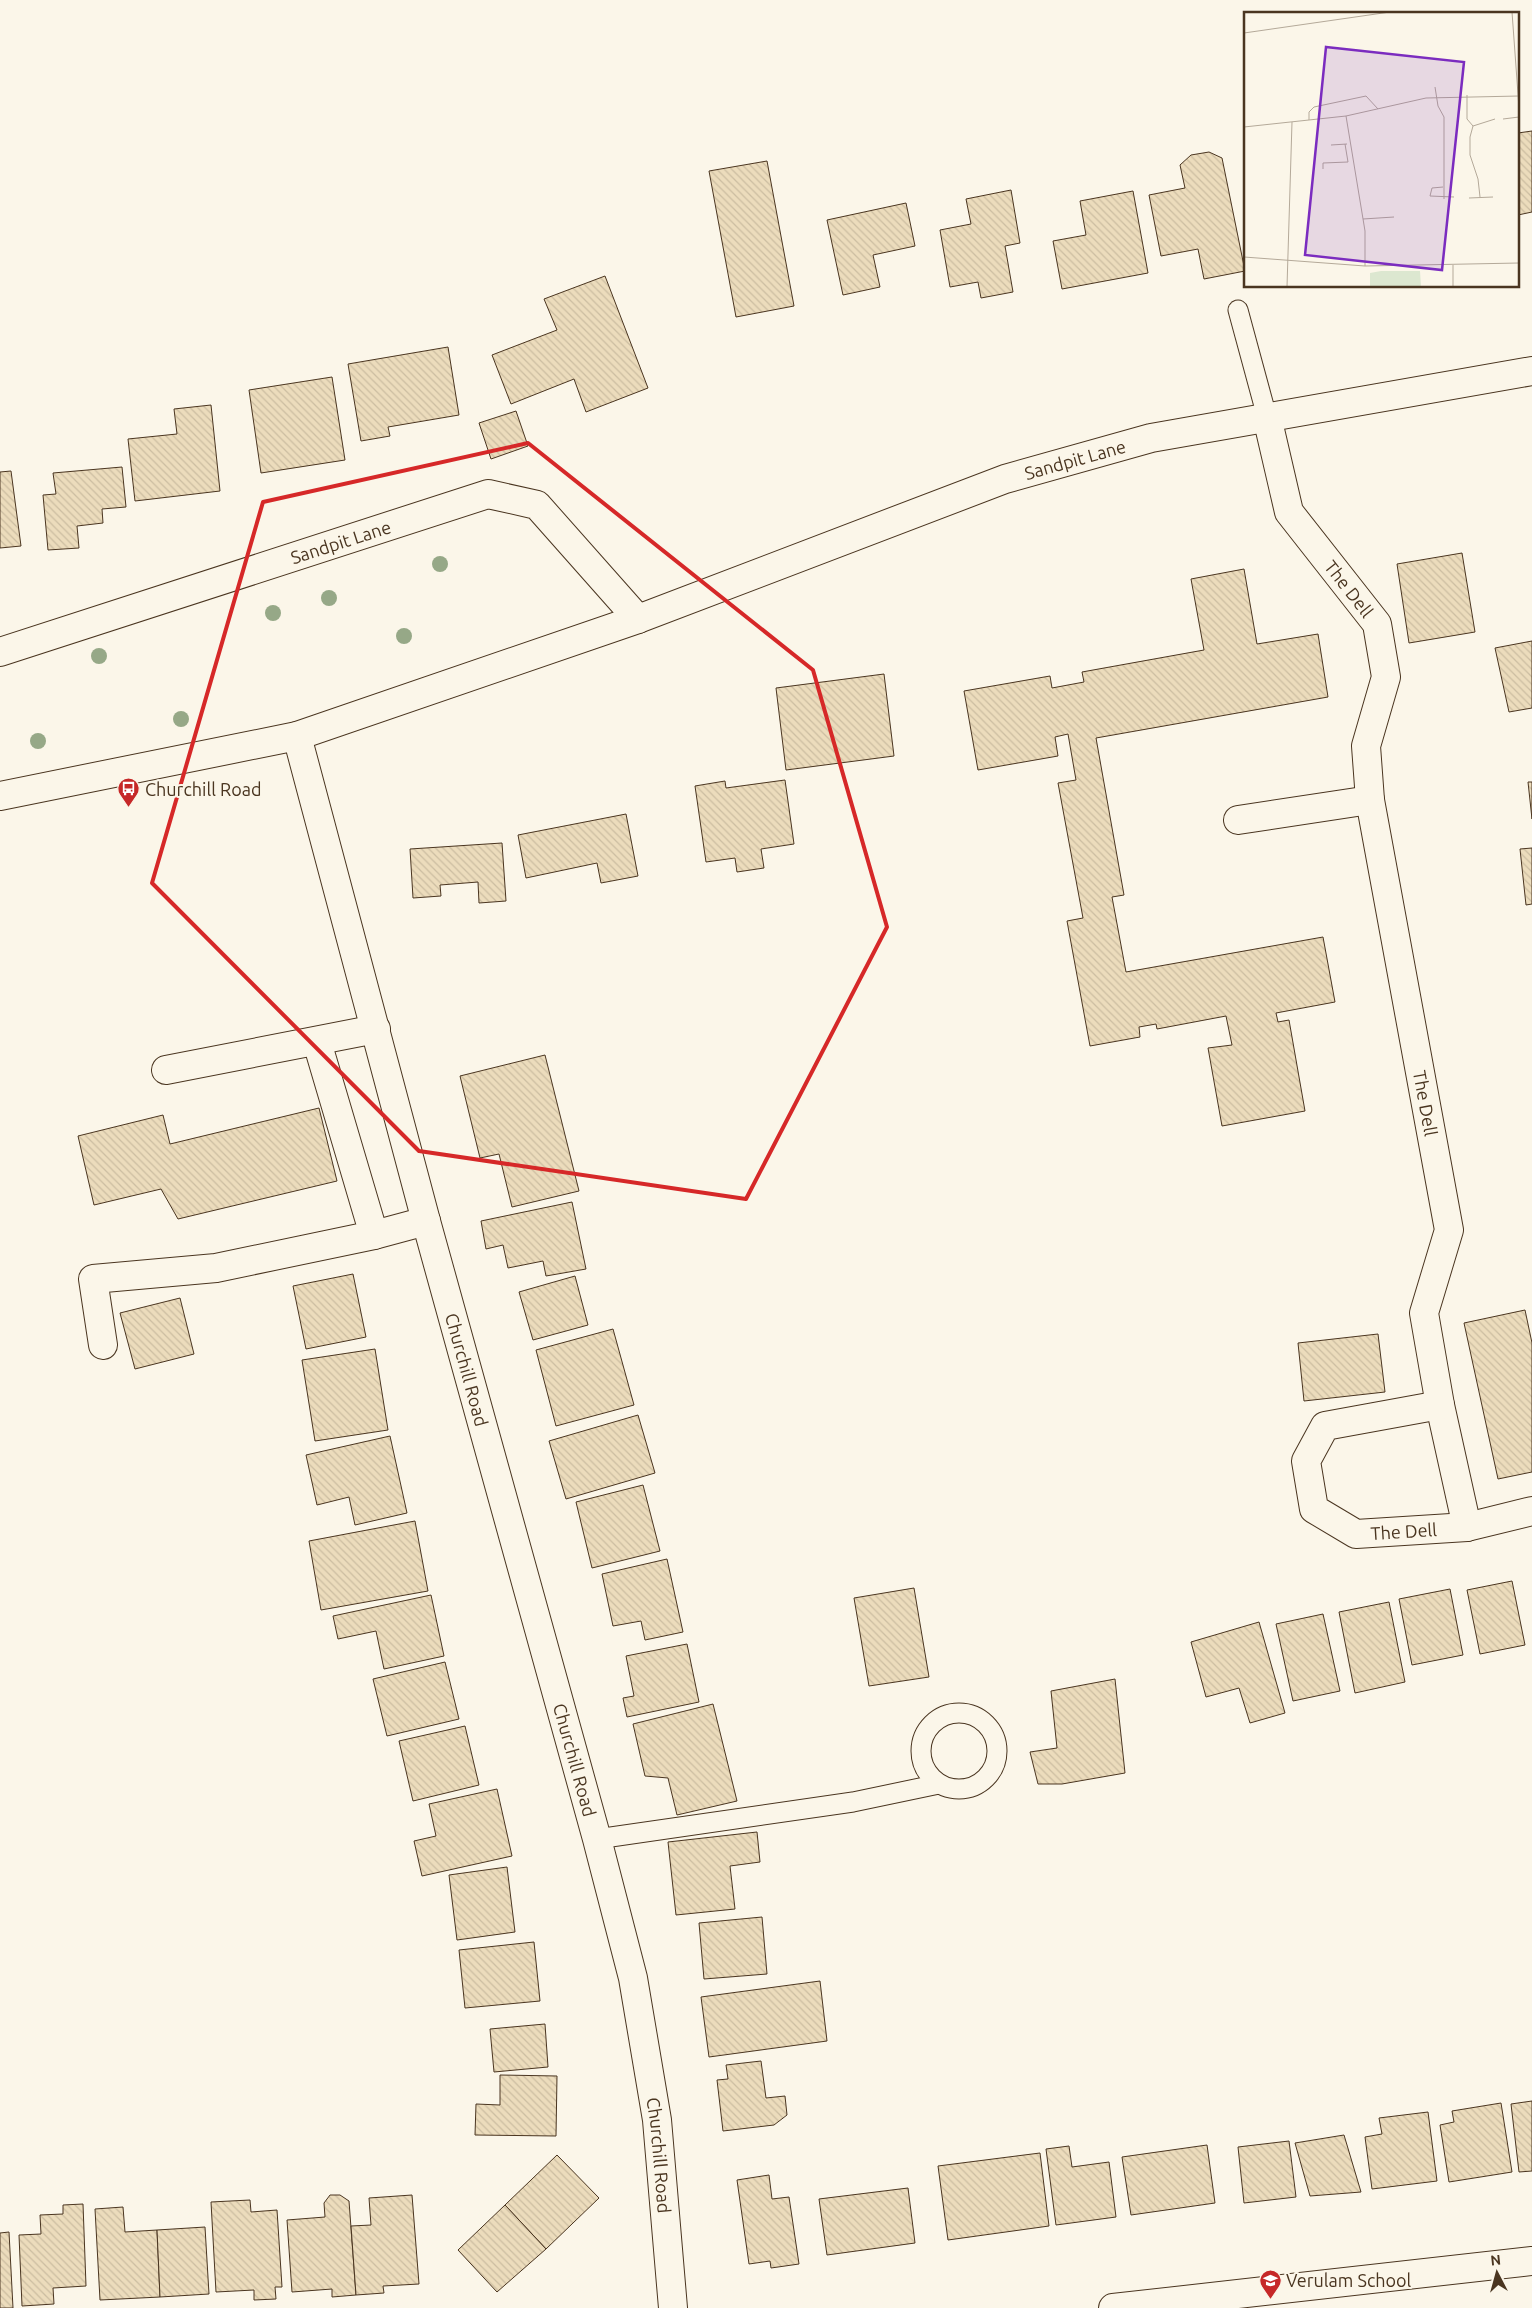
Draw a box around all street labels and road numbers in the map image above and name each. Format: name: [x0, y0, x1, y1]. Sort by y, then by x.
street label: Sandpit Lane: [1022, 436, 1128, 483]
street label: Sandpit Lane: [288, 516, 393, 567]
street label: The Dell: [1321, 556, 1378, 621]
street label: The Dell: [1410, 1069, 1442, 1138]
street label: Churchill Road: [442, 1311, 492, 1428]
street label: The Dell: [1370, 1519, 1438, 1543]
street label: Churchill Road: [550, 1701, 600, 1819]
street label: Churchill Road: [643, 2096, 675, 2214]

